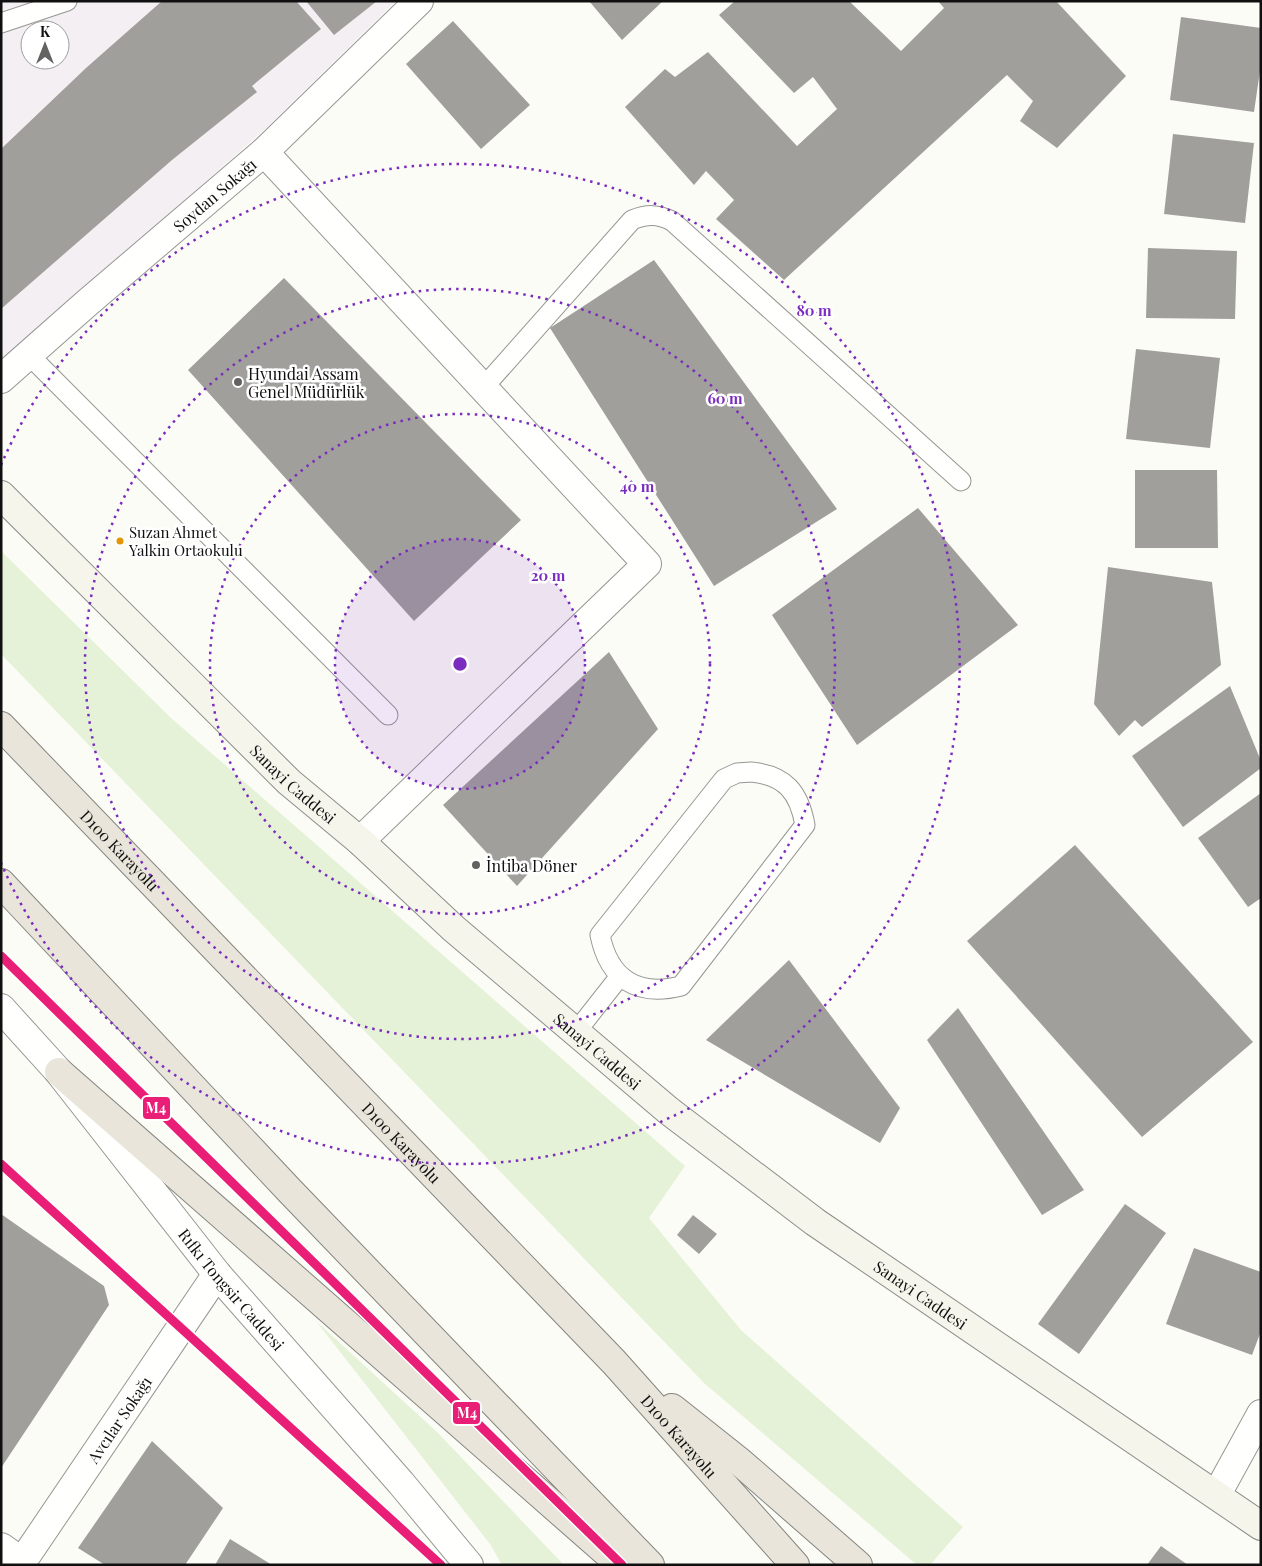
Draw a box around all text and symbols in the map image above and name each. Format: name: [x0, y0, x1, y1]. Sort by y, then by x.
north arrow: [20, 20, 70, 70]
text: K: [40, 22, 51, 41]
street label: Soydan Sokağı: [168, 153, 260, 236]
text: 80 m: [796, 300, 832, 320]
place label: Hyundai Assam Genel Müdürlük: [248, 363, 365, 402]
marker: Hyundai Assam Genel Müdürlük: [232, 376, 244, 388]
text: 60 m: [707, 388, 743, 408]
text: 40 m: [620, 476, 655, 496]
place label: Suzan Ahmet Yalkin Ortaokulu: [128, 522, 243, 560]
marker: Suzan Ahmet Yalkin Ortaokulu: [115, 536, 125, 546]
text: 20 m: [531, 565, 566, 585]
centre of rings: [451, 655, 469, 673]
street label: Sanayi Caddesi: [246, 739, 341, 828]
street label: D100 Karayolu: [77, 805, 164, 895]
place label: İntiba Döner: [486, 855, 577, 876]
marker: İntiba Döner: [470, 859, 482, 871]
street label: Sanayi Caddesi: [550, 1008, 646, 1094]
line badge: M4: [142, 1096, 171, 1120]
street label: D100 Karayolu: [358, 1097, 446, 1187]
text: M4: [146, 1098, 166, 1117]
street label: Rıfkı Tongsir Caddesi: [175, 1224, 290, 1355]
street label: Sanayi Caddesi: [870, 1255, 972, 1334]
street label: Avcılar Sokağı: [81, 1371, 156, 1468]
street label: D100 Karayolu: [637, 1390, 722, 1482]
line badge: M4: [452, 1401, 481, 1425]
text: M4: [457, 1403, 477, 1422]

